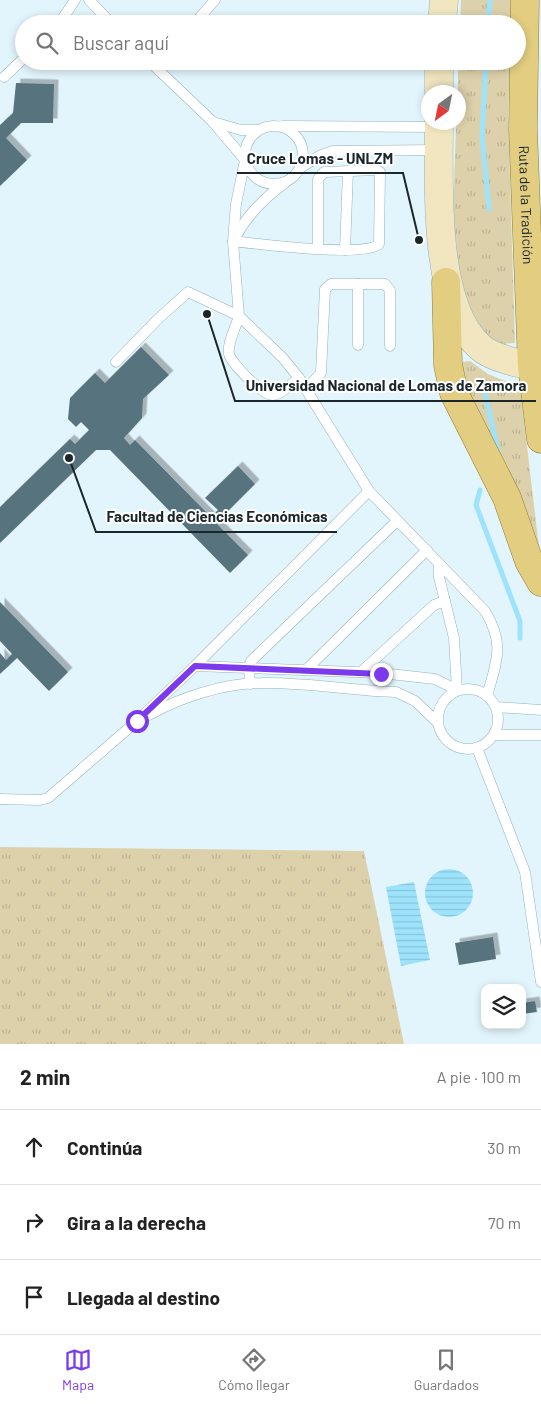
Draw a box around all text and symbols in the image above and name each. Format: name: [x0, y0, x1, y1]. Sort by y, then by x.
search box: [15, 15, 526, 70]
icon: search: [33, 29, 61, 57]
text: Buscar aquí: [73, 31, 169, 54]
north arrow: [421, 85, 466, 130]
callout: Cruce Lomas - UNLZM: [237, 143, 403, 173]
street label: Ruta de la Tradición: [516, 145, 537, 265]
text: Cruce Lomas - UNLZM: [247, 149, 393, 167]
callout: Universidad Nacional de Lomas de Zamora: [235, 371, 536, 401]
text: Universidad Nacional de Lomas de Zamora: [246, 376, 526, 394]
callout: Facultad de Ciencias Económicas: [96, 502, 337, 532]
text: Facultad de Ciencias Económicas: [106, 507, 328, 525]
route end: [370, 663, 393, 686]
route start: [126, 710, 149, 733]
map controls: [481, 984, 526, 1029]
button: layers: [481, 984, 526, 1029]
text: 2 min: [20, 1064, 70, 1089]
text: A pie · 100 m: [437, 1067, 521, 1086]
icon: ahead: [20, 1133, 48, 1161]
text: Continúa: [67, 1136, 142, 1159]
text: 30 m: [487, 1138, 521, 1157]
icon: right: [20, 1208, 48, 1236]
text: Gira a la derecha: [67, 1211, 206, 1234]
text: 70 m: [488, 1213, 521, 1232]
icon: arrive: [20, 1283, 48, 1311]
text: Llegada al destino: [67, 1286, 220, 1309]
tab: Mapa: [62, 1346, 94, 1393]
tab: Cómo llegar: [218, 1346, 290, 1393]
tab: Guardados: [414, 1346, 479, 1393]

